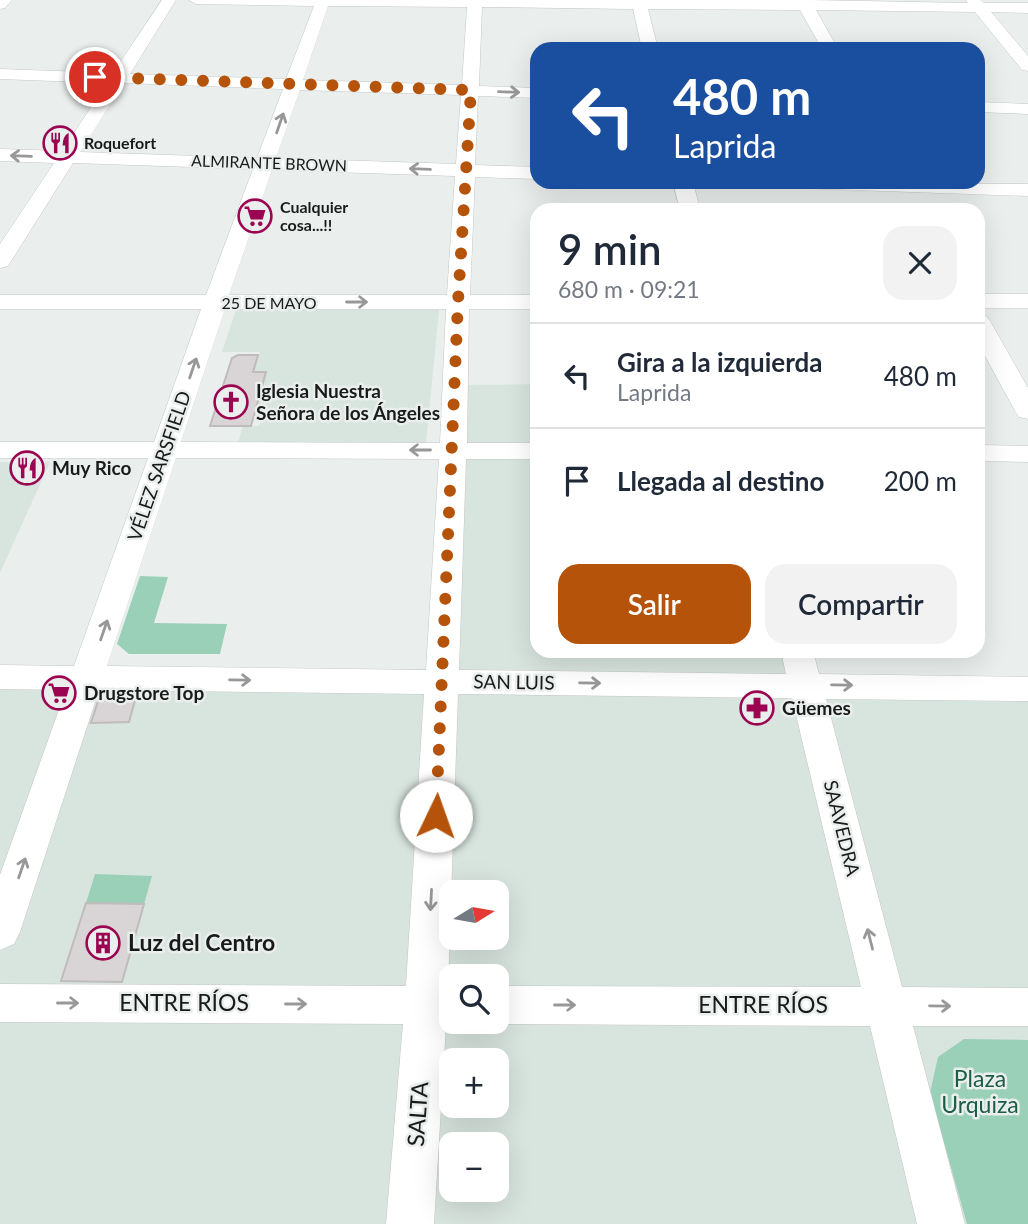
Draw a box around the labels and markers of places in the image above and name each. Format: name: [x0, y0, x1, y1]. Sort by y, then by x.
pin: [65, 47, 125, 107]
restaurant icon: Roquefort: [41, 124, 79, 162]
place label: Roquefort: [84, 133, 156, 152]
supermarket icon: Cualquier cosa...!!: [236, 197, 274, 235]
place label: Cualquier cosa...!!: [280, 197, 348, 234]
place label: Iglesia Nuestra Señora de los Ángeles: [256, 379, 440, 424]
church icon: Iglesia Nuestra Señora de los Ángeles: [212, 383, 250, 421]
restaurant icon: Muy Rico: [8, 449, 46, 487]
place label: Muy Rico: [52, 456, 132, 479]
supermarket icon: Drugstore Top: [40, 674, 78, 712]
place label: Drugstore Top: [84, 681, 204, 704]
pharmacy icon: Güemes: [738, 689, 776, 727]
place label: Güemes: [782, 696, 851, 719]
building icon: Luz del Centro: [84, 924, 122, 962]
place label: Luz del Centro: [128, 928, 275, 956]

